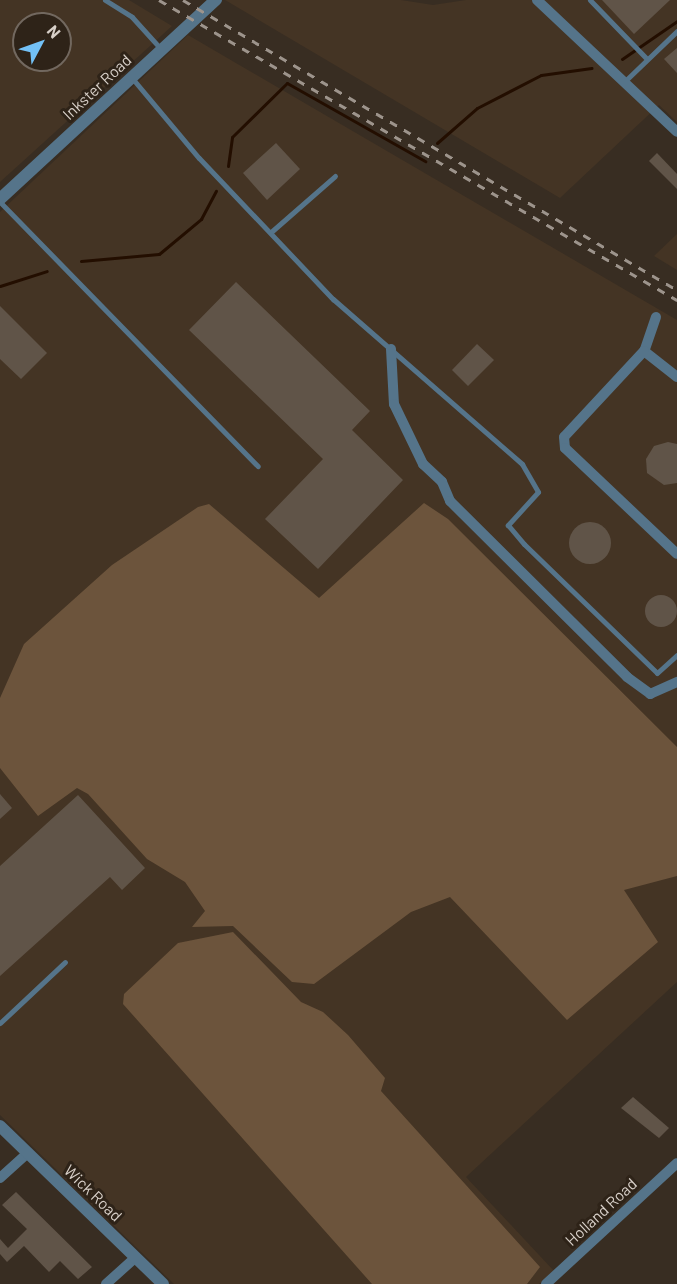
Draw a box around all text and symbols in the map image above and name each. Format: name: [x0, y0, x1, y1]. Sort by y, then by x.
north arrow: [12, 12, 72, 72]
text: N: [44, 21, 65, 41]
street label: Inkster Road: [59, 50, 135, 124]
street label: Wick Road: [60, 1161, 126, 1225]
street label: Holland Road: [561, 1174, 641, 1250]

